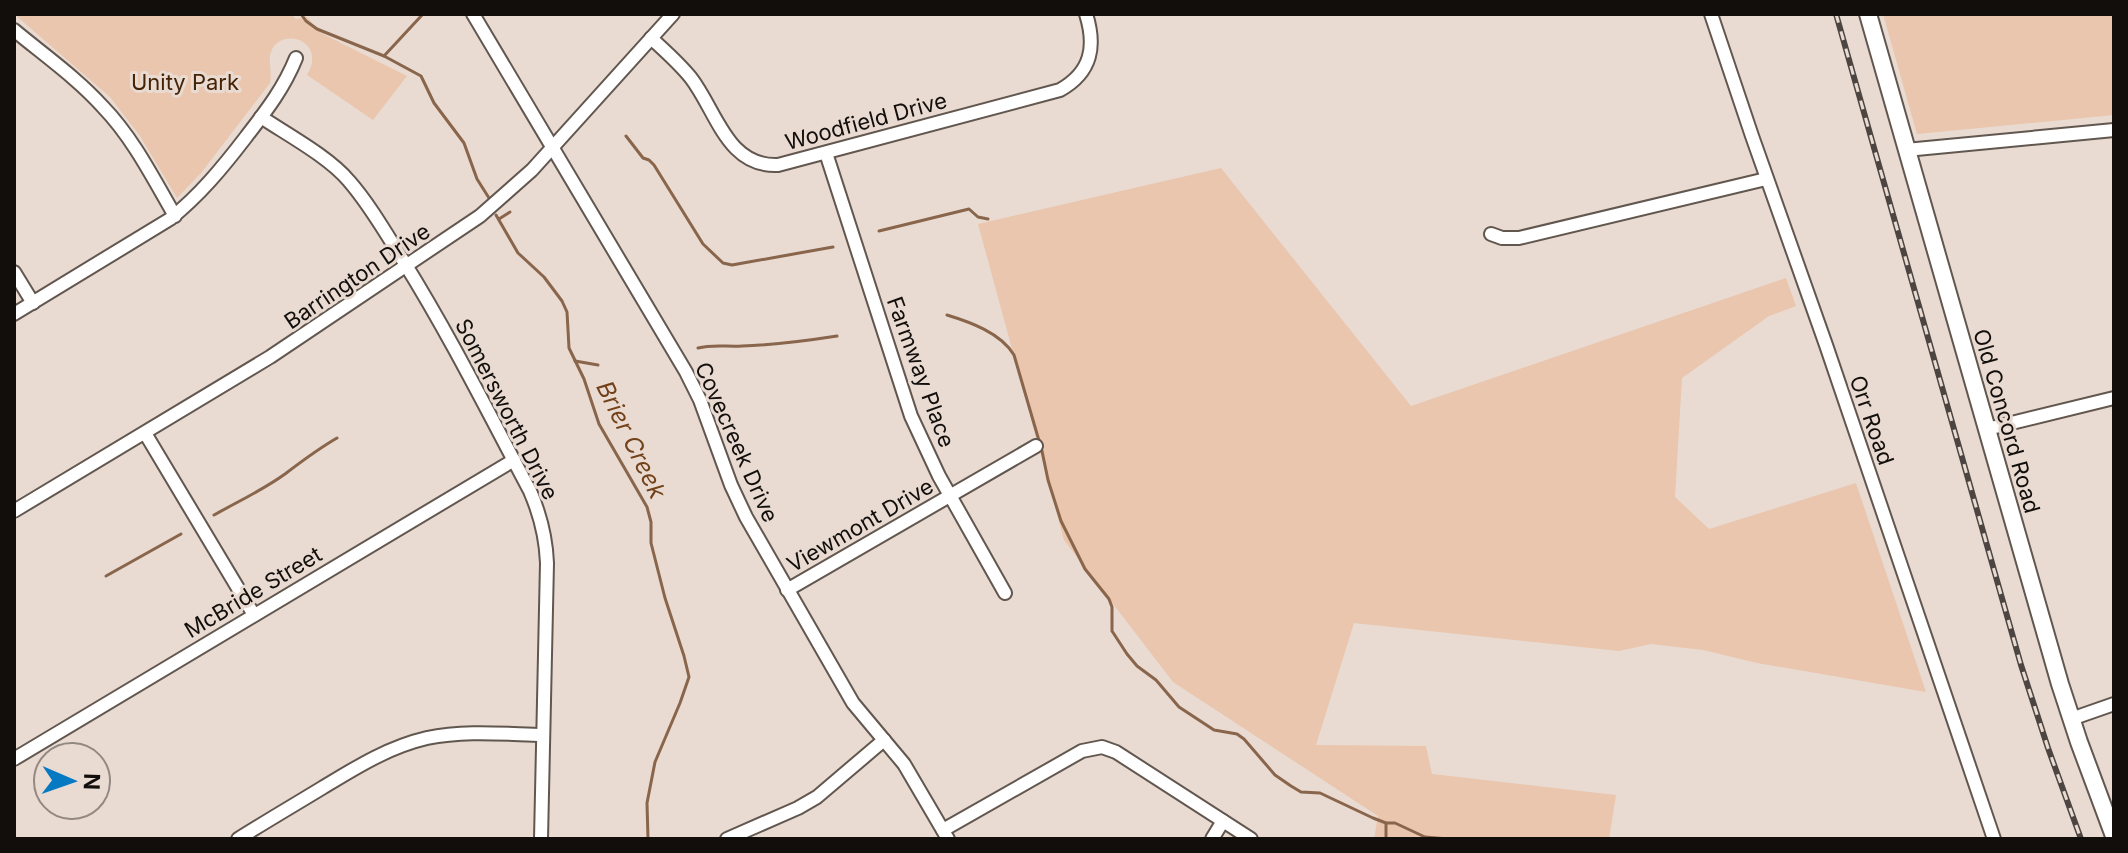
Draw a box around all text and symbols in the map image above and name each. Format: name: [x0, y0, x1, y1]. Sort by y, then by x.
park label: Unity Park: [131, 69, 239, 95]
street label: Woodfield Drive: [782, 87, 950, 155]
street label: Barrington Drive: [279, 218, 435, 334]
street label: Farmway Place: [882, 293, 960, 451]
street label: Somersworth Drive: [450, 314, 564, 504]
street label: Old Concord Road: [1968, 326, 2046, 516]
street label: Covecreek Drive: [690, 358, 784, 526]
street label: Orr Road: [1845, 372, 1899, 468]
water label: Brier Creek: [590, 376, 673, 504]
street label: Viewmont Drive: [782, 473, 938, 577]
street label: McBride Street: [180, 541, 326, 643]
north arrow: [32, 741, 112, 821]
text: N: [79, 773, 105, 791]

